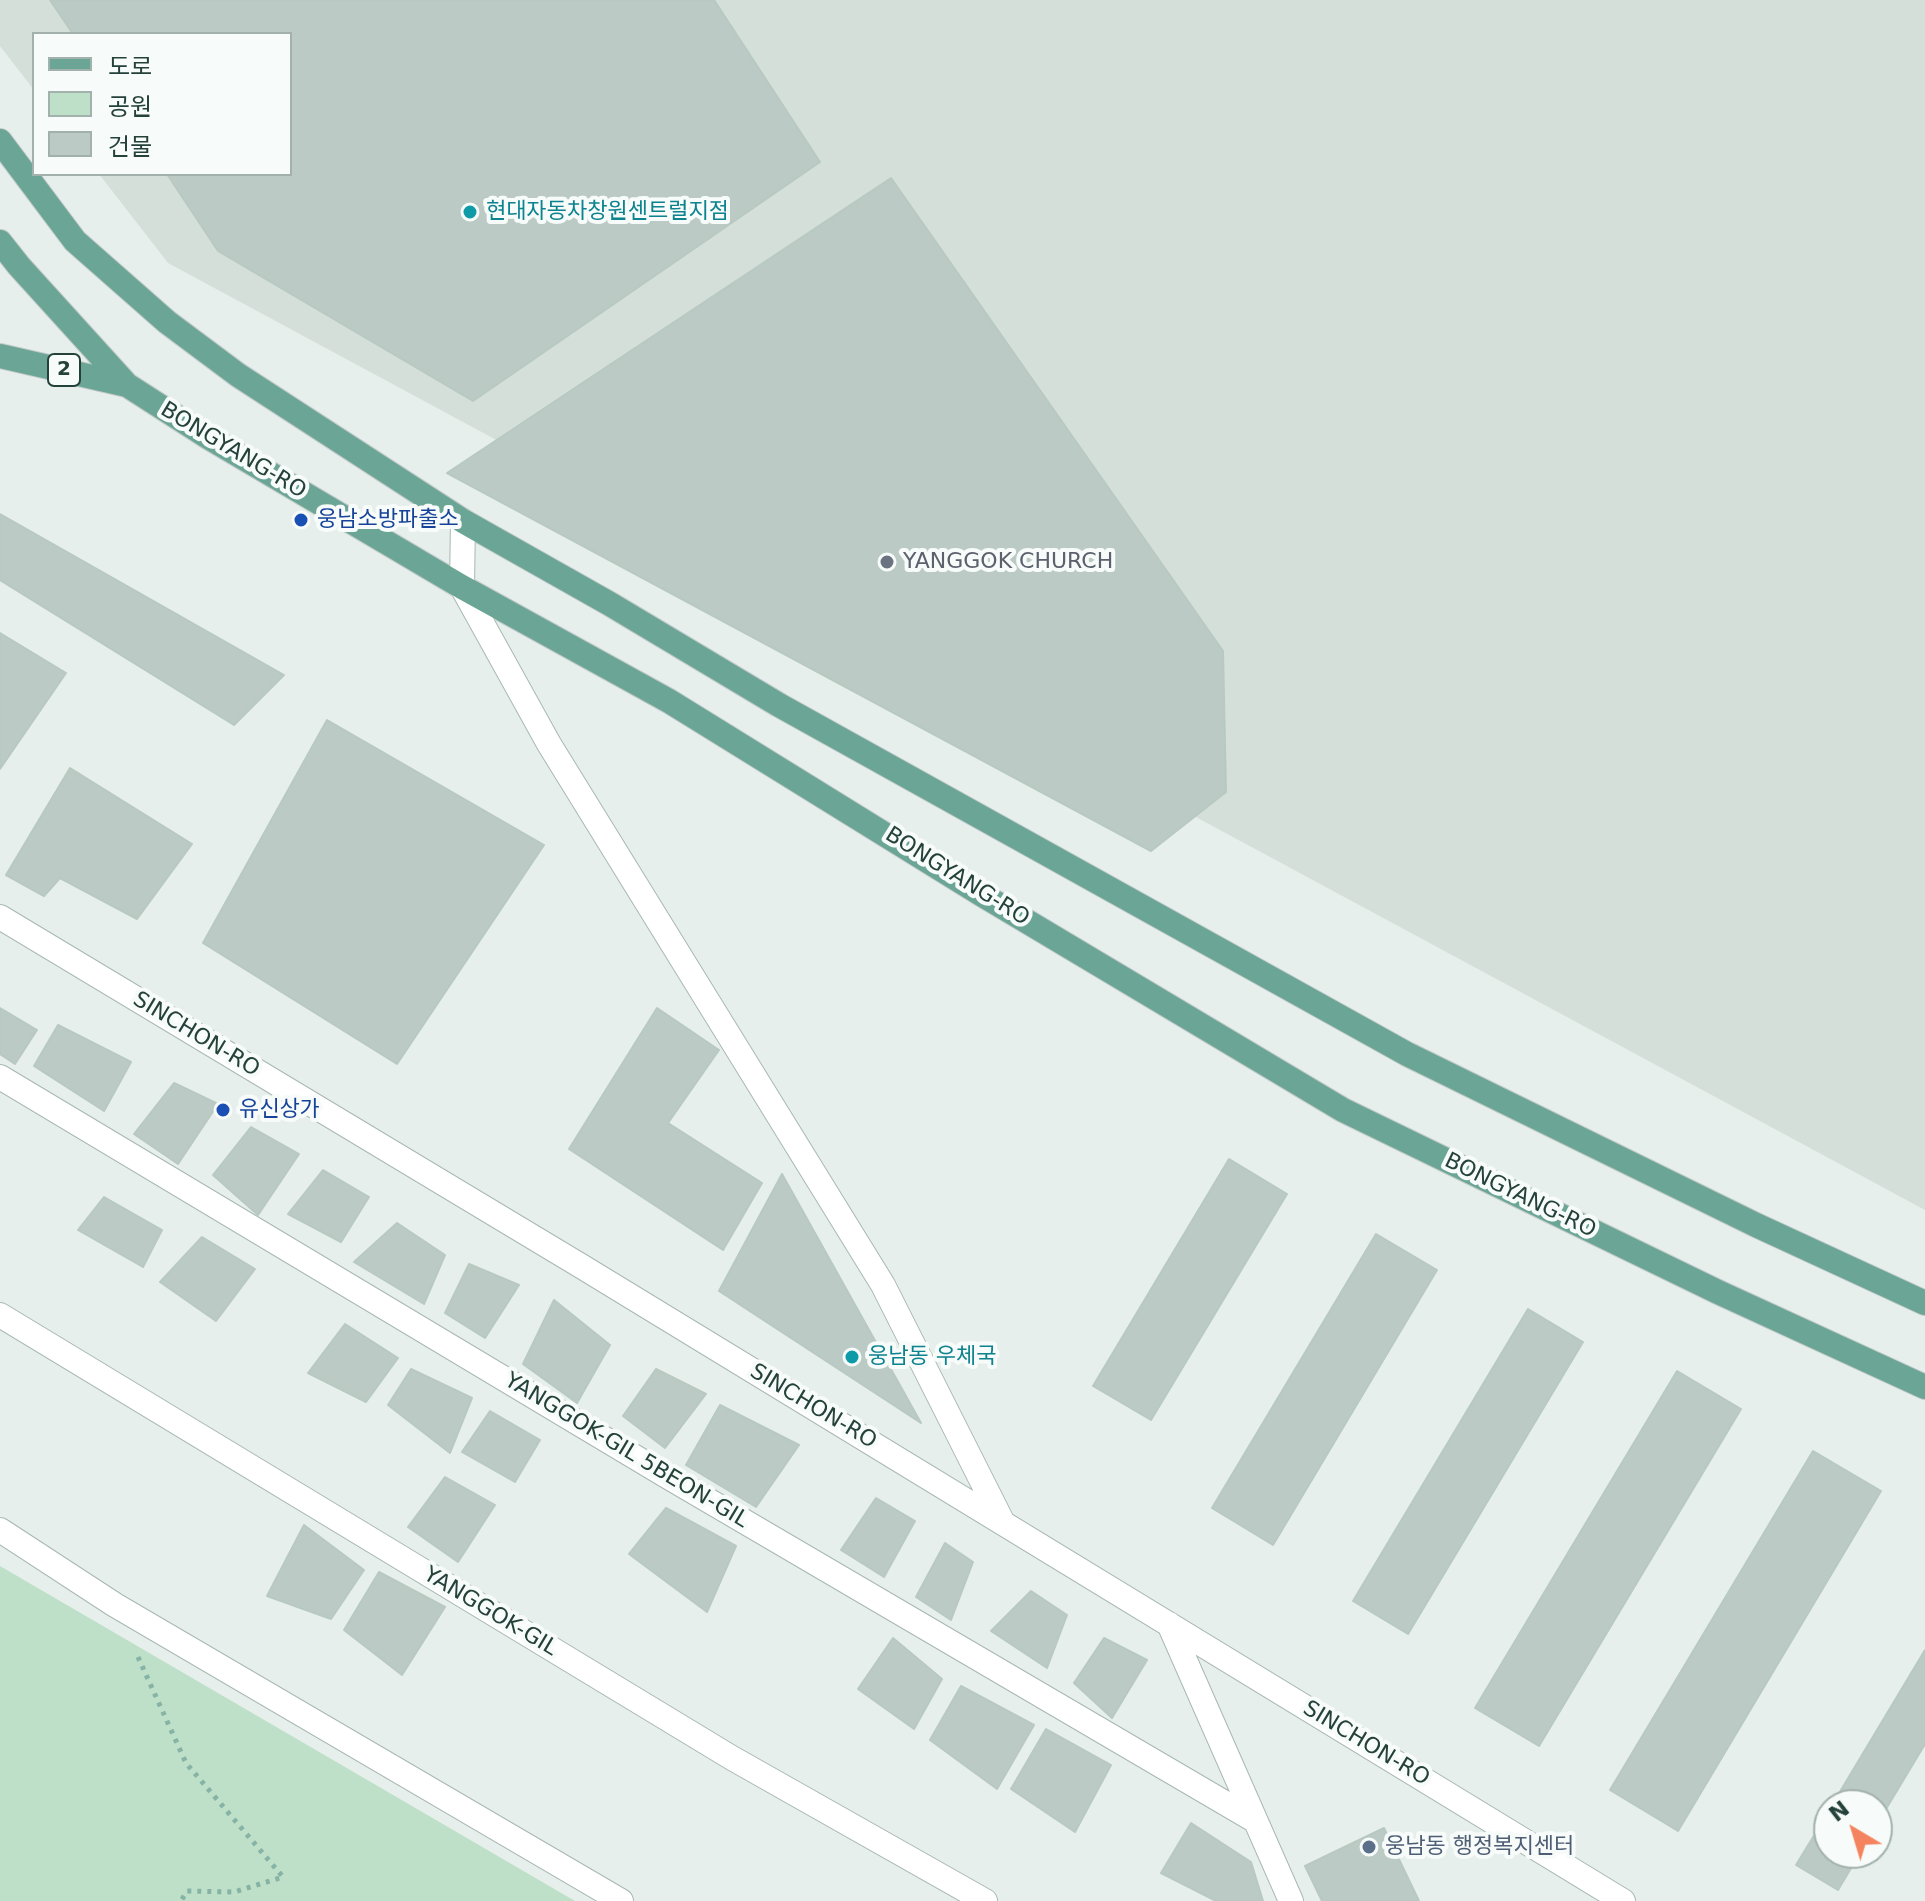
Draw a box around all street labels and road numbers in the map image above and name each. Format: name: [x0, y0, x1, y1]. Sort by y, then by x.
road number: 2: [48, 354, 80, 386]
street label: BONGYANG-RO: [155, 397, 311, 505]
street label: BONGYANG-RO: [880, 822, 1034, 932]
street label: SINCHON-RO: [128, 987, 264, 1083]
street label: BONGYANG-RO: [1440, 1148, 1600, 1244]
street label: SINCHON-RO: [745, 1359, 881, 1455]
street label: YANGGOK-GIL 5BEON-GIL: [499, 1368, 753, 1534]
street label: YANGGOK-GIL: [418, 1562, 562, 1662]
street label: SINCHON-RO: [1298, 1696, 1434, 1792]

